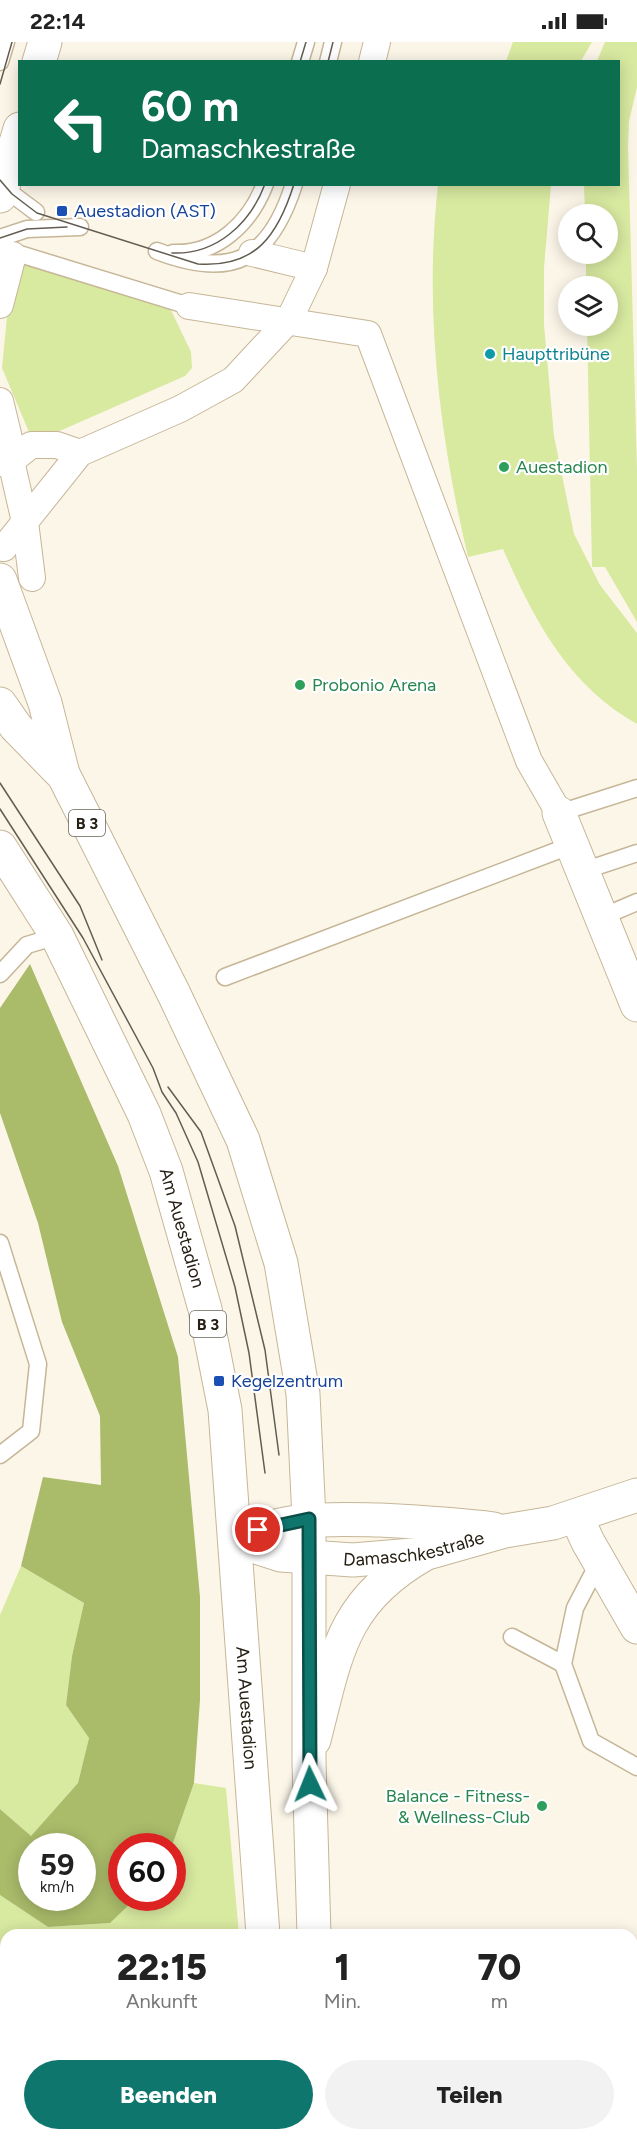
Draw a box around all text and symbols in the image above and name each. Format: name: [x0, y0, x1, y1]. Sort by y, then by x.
text: 22:14: [30, 8, 85, 35]
text: 60 m: [141, 81, 239, 132]
icon: left: [42, 84, 120, 162]
text: Damaschkestraße: [141, 132, 356, 165]
place label: Auestadion (AST): [74, 200, 216, 222]
marker: Auestadion (AST): [55, 204, 69, 218]
map controls: [558, 204, 618, 336]
button: search: [558, 204, 618, 264]
button: layers: [558, 276, 618, 336]
place label: Haupttribüne: [502, 343, 610, 365]
marker: Haupttribüne: [483, 347, 497, 361]
place label: Auestadion: [516, 456, 608, 478]
marker: Auestadion: [497, 460, 511, 474]
place label: Probonio Arena: [312, 674, 436, 696]
marker: Probonio Arena: [293, 678, 307, 692]
road number: B 3: [69, 810, 105, 836]
street label: Am Auestadion: [155, 1165, 209, 1290]
road number: B 3: [190, 1311, 226, 1337]
place label: Kegelzentrum: [231, 1370, 343, 1392]
marker: Kegelzentrum: [212, 1374, 226, 1388]
pin: [232, 1504, 283, 1555]
icon: arrive: [241, 1513, 274, 1546]
street label: Damaschkestraße: [342, 1526, 487, 1571]
street label: Am Auestadion: [231, 1645, 262, 1770]
position arrow: [278, 1752, 342, 1816]
place label: Balance - Fitness- & Wellness-Club: [386, 1785, 530, 1828]
marker: Balance - Fitness- & Wellness-Club: [535, 1799, 549, 1813]
speed limit sign: 60: [108, 1833, 186, 1911]
text: 59: [40, 1846, 74, 1883]
text: km/h: [40, 1878, 74, 1896]
text: 22:15: [117, 1946, 207, 1989]
text: 1: [335, 1946, 350, 1989]
text: 70: [477, 1946, 521, 1989]
text: Ankunft: [126, 1989, 198, 2013]
text: Min.: [324, 1989, 361, 2013]
text: m: [491, 1989, 508, 2013]
button: Beenden: [24, 2060, 313, 2129]
button: Teilen: [325, 2060, 614, 2129]

